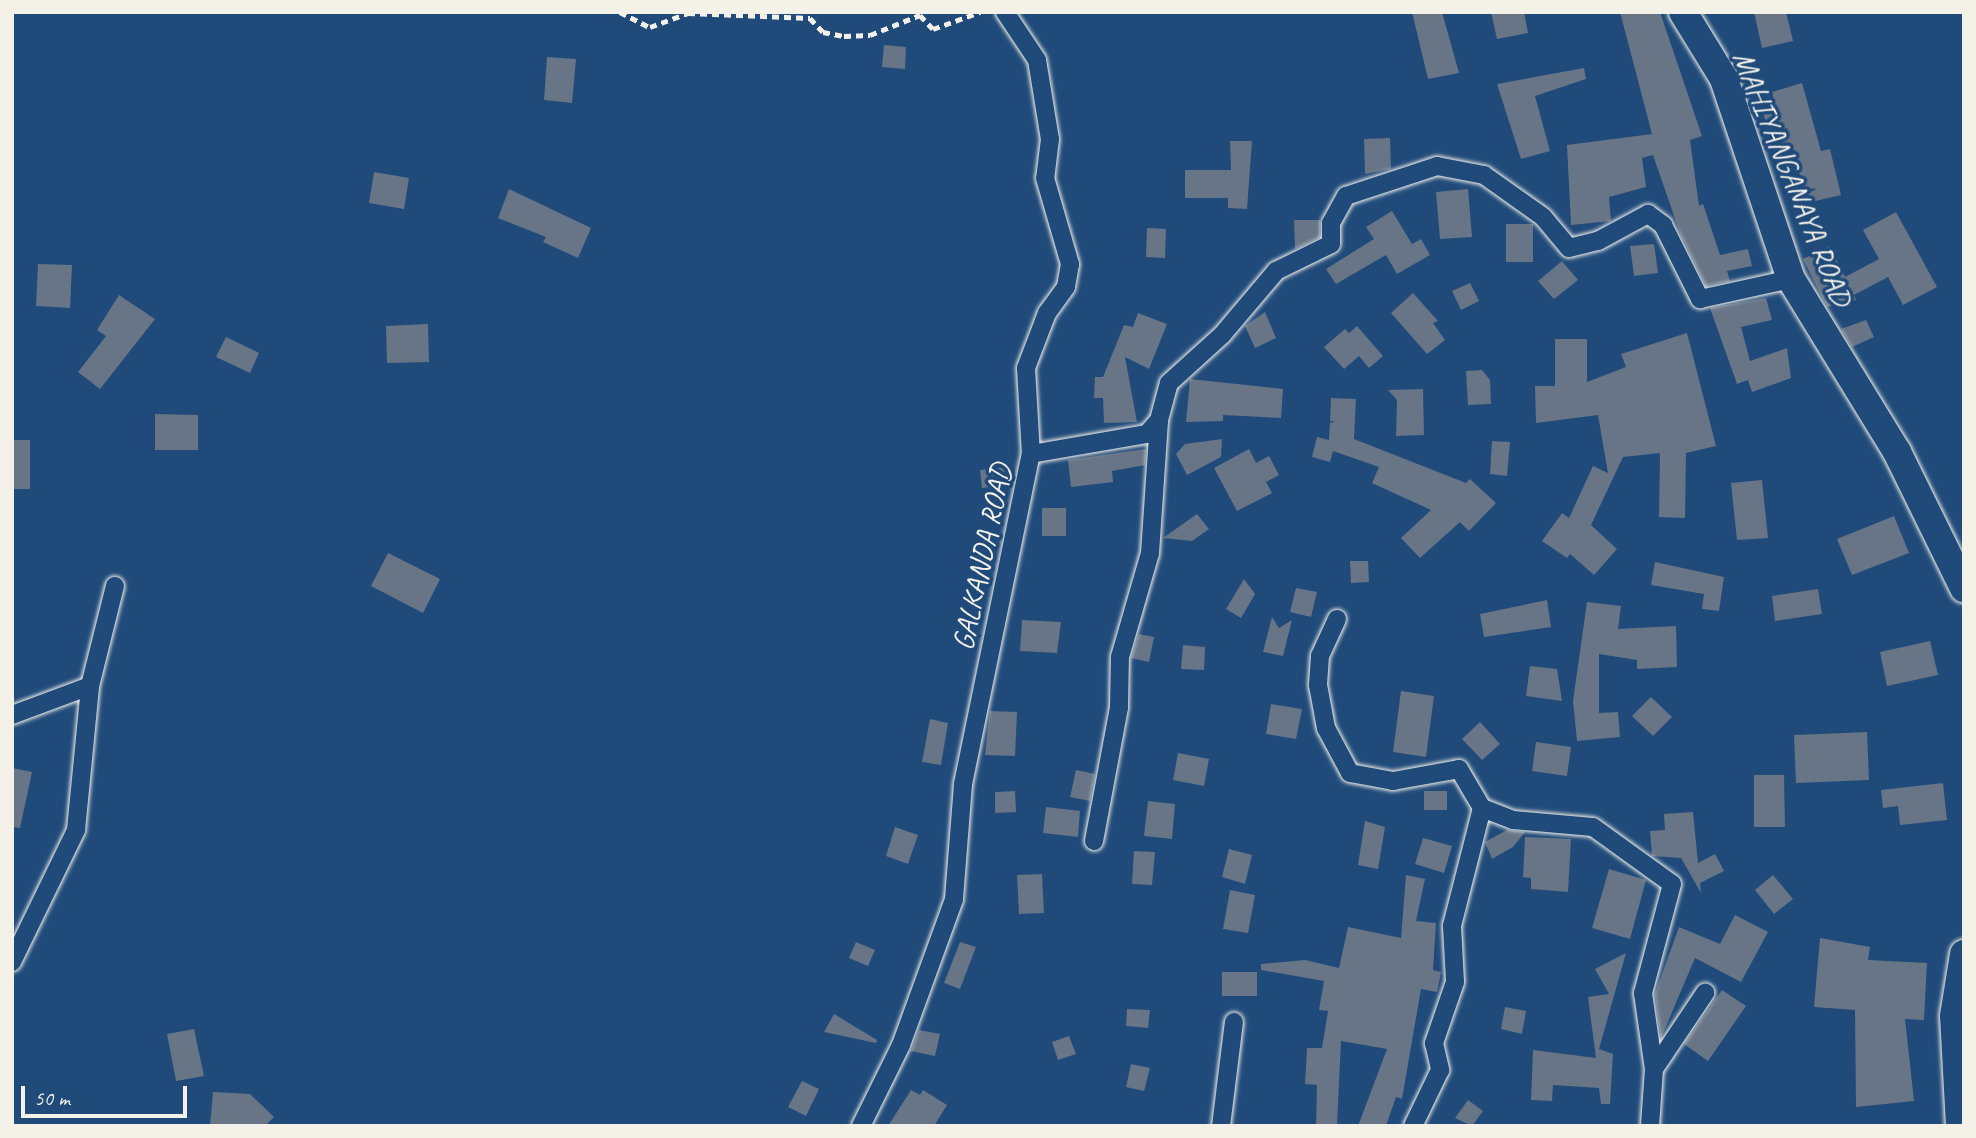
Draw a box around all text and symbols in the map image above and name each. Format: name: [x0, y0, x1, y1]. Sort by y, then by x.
street label: MAHIYANGANAYA ROAD: [1725, 45, 1861, 311]
street label: GALKANDA ROAD: [945, 460, 1019, 654]
scale bar: [24, 1072, 191, 1116]
text: 50 m: [34, 1085, 70, 1111]

